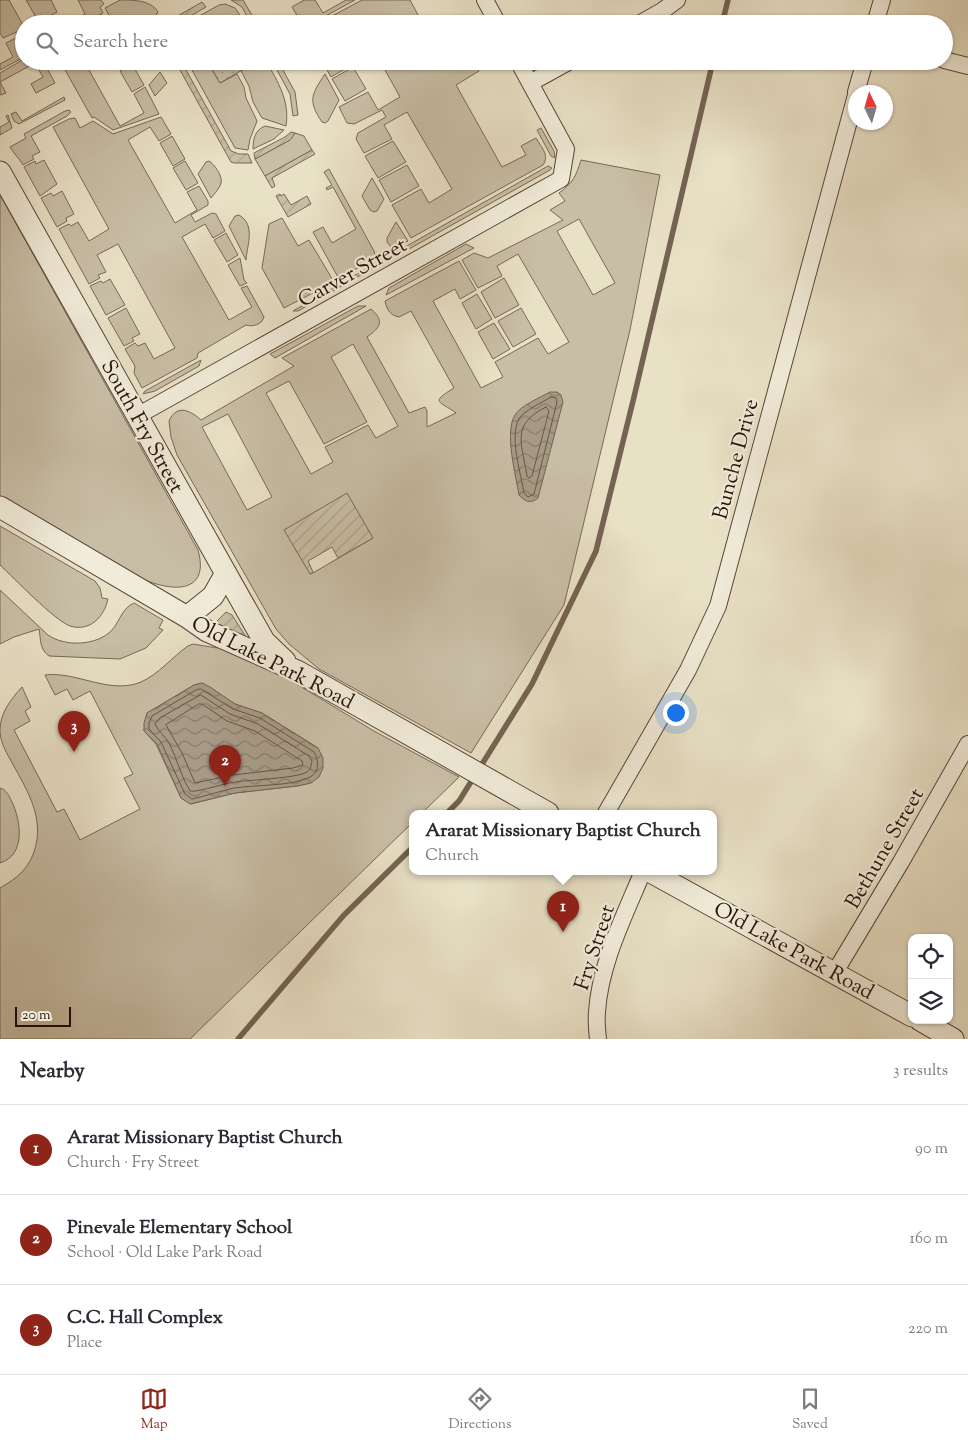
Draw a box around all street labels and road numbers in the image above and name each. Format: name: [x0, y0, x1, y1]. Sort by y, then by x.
street label: Carver Street: [293, 231, 413, 316]
street label: South Fry Street: [92, 355, 190, 499]
street label: Bunche Drive: [706, 396, 767, 523]
street label: Old Lake Park Road: [185, 610, 359, 718]
street label: Bethune Street: [839, 783, 932, 915]
street label: Old Lake Park Road: [707, 895, 879, 1008]
street label: Fry Street: [568, 901, 624, 994]

